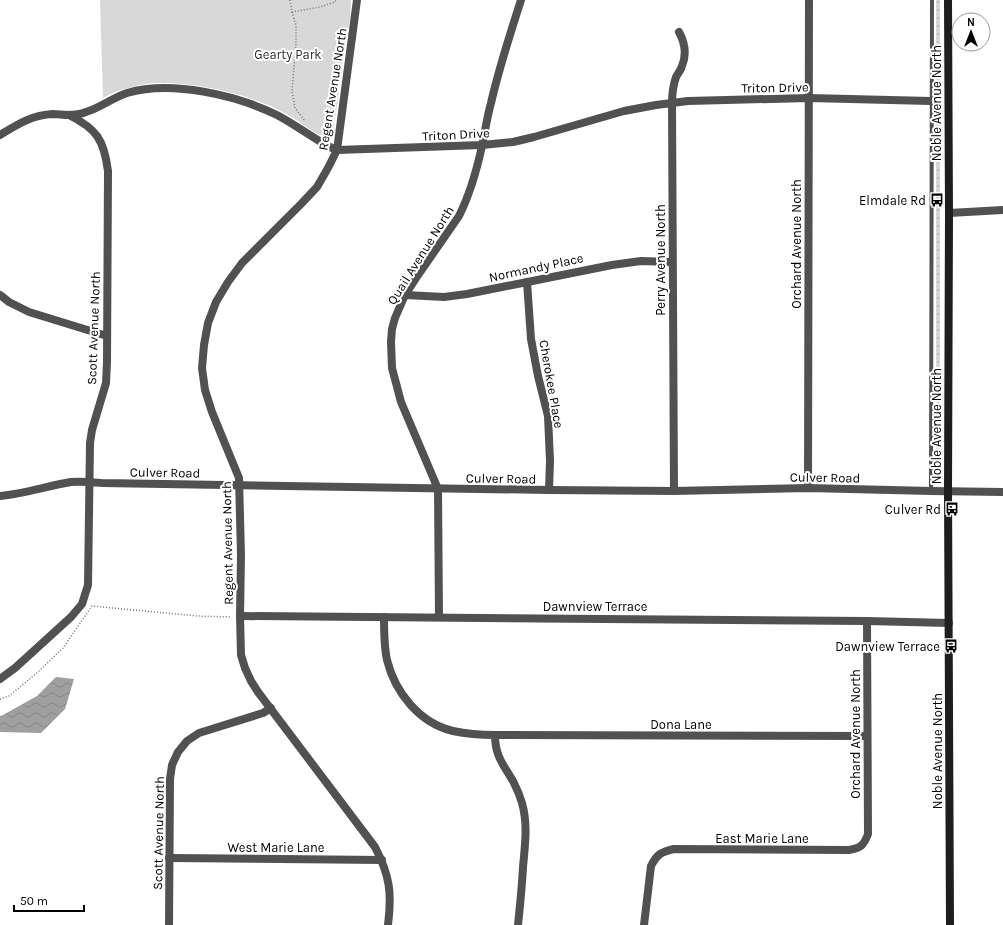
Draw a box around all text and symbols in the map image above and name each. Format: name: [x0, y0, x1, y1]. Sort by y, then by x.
north arrow: [951, 12, 991, 52]
text: N: [967, 16, 975, 29]
street label: Regent Avenue North: [315, 27, 350, 151]
street label: Noble Avenue North: [929, 45, 944, 161]
park label: Gearty Park: [254, 47, 322, 62]
street label: Triton Drive: [741, 79, 809, 96]
street label: Triton Drive: [422, 125, 490, 144]
street label: Orchard Avenue North: [789, 179, 804, 309]
bus stop icon: Elmdale Rd: [929, 192, 945, 208]
place label: Elmdale Rd: [859, 193, 926, 208]
street label: Quail Avenue North: [384, 203, 457, 307]
street label: Perry Avenue North: [653, 204, 668, 316]
street label: Normandy Place: [488, 250, 585, 285]
street label: Scott Avenue North: [84, 271, 103, 385]
street label: Cherokee Place: [536, 339, 567, 430]
street label: Noble Avenue North: [929, 368, 944, 484]
street label: Culver Road: [130, 464, 200, 481]
street label: Culver Road: [790, 469, 860, 486]
street label: Culver Road: [466, 470, 536, 487]
street label: Regent Avenue North: [219, 481, 236, 605]
bus stop icon: Culver Rd: [944, 501, 960, 517]
place label: Culver Rd: [885, 502, 941, 517]
street label: Dawnview Terrace: [543, 599, 648, 614]
bus stop icon: Dawnview Terrace: [943, 638, 959, 654]
place label: Dawnview Terrace: [835, 639, 940, 654]
street label: Orchard Avenue North: [848, 669, 863, 799]
street label: Noble Avenue North: [930, 693, 945, 809]
street label: Dona Lane: [650, 717, 712, 732]
street label: Scott Avenue North: [150, 776, 167, 890]
street label: East Marie Lane: [715, 831, 809, 846]
street label: West Marie Lane: [228, 840, 325, 855]
scale bar: [14, 887, 84, 913]
text: 50 m: [20, 894, 48, 908]

